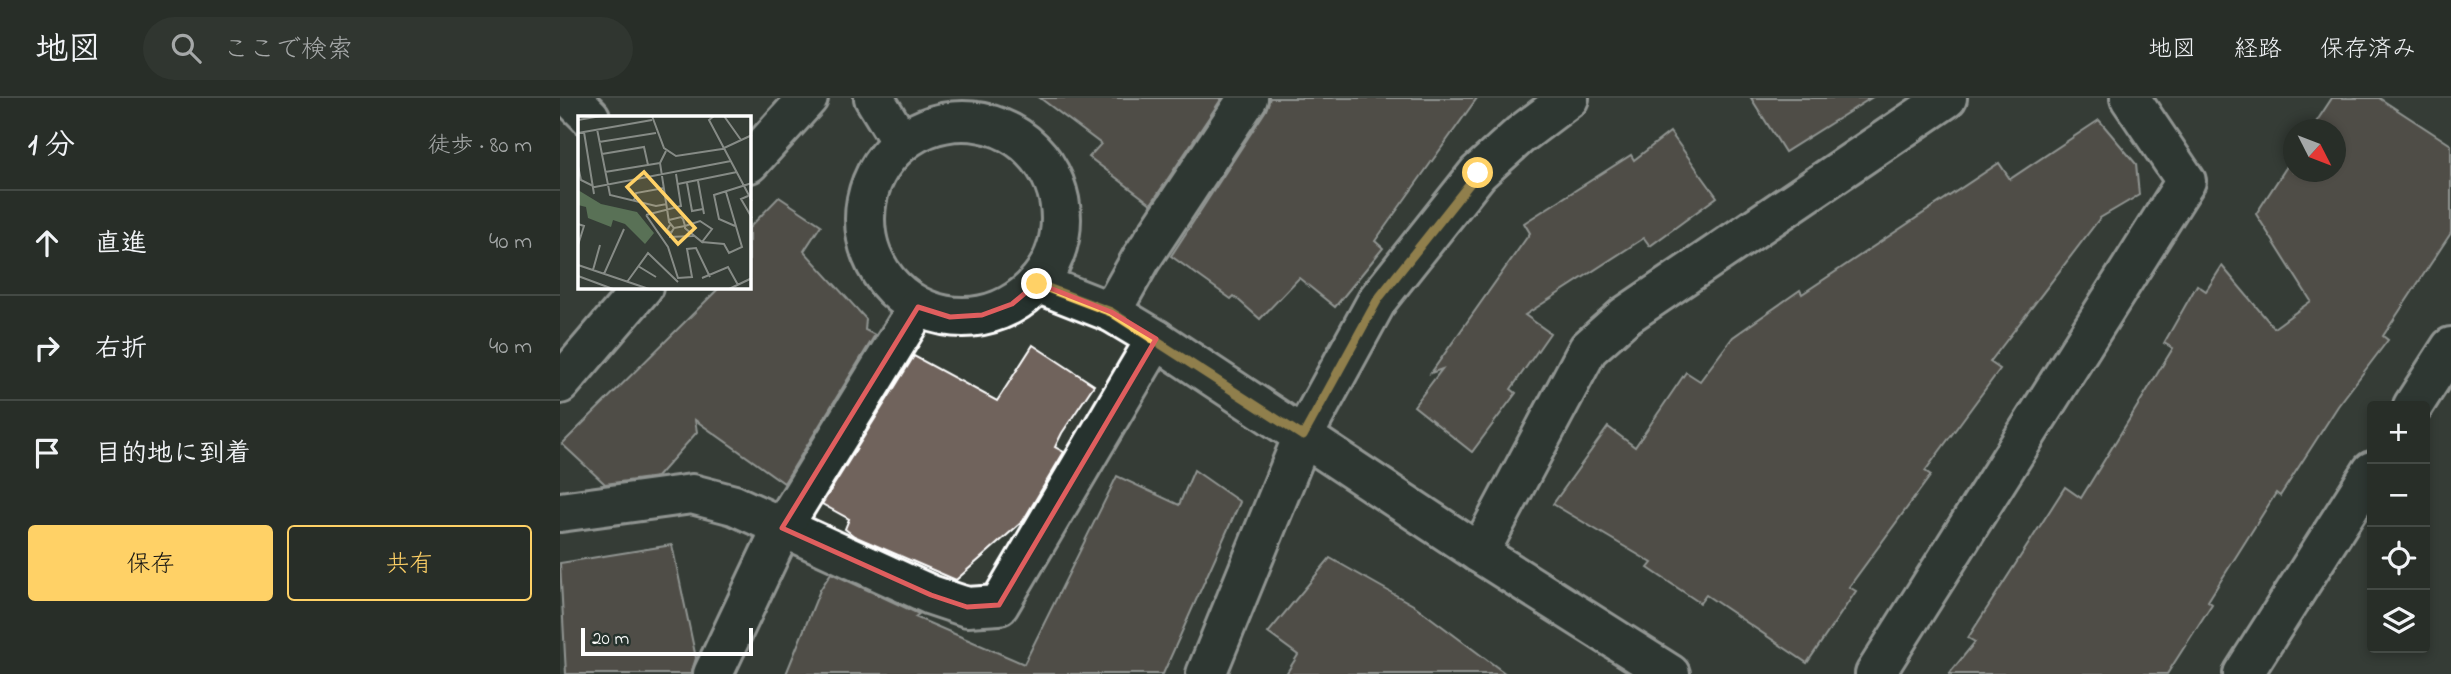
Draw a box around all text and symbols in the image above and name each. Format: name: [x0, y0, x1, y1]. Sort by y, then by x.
search box: [143, 17, 633, 80]
text: 地図: [35, 27, 101, 75]
icon: search: [167, 29, 205, 67]
text: ここで検索: [223, 32, 353, 70]
text: 地図: [2148, 33, 2196, 68]
text: 経路: [2234, 33, 2282, 68]
text: 保存済み: [2320, 33, 2416, 68]
inset map: [578, 116, 751, 289]
north arrow: [2283, 119, 2346, 182]
text: 1 分: [28, 125, 75, 169]
text: 徒歩 · 80 m: [427, 130, 532, 163]
route start: [1462, 157, 1493, 188]
icon: ahead: [28, 224, 66, 262]
text: 直進: [95, 226, 147, 264]
text: 40 m: [489, 226, 532, 259]
route end: [1021, 268, 1052, 299]
icon: right: [28, 329, 66, 367]
text: 右折: [95, 331, 147, 369]
text: 40 m: [489, 331, 532, 364]
map controls: [2367, 401, 2430, 653]
button: +: [2367, 401, 2430, 464]
icon: arrive: [28, 434, 66, 472]
text: 目的地に到着: [95, 436, 251, 474]
button: −: [2367, 464, 2430, 527]
button: 保存: [28, 525, 273, 601]
button: 共有: [287, 525, 532, 601]
button: locate: [2367, 527, 2430, 590]
button: layers: [2367, 590, 2430, 653]
scale bar: [581, 625, 752, 657]
text: 20 m: [592, 626, 629, 653]

